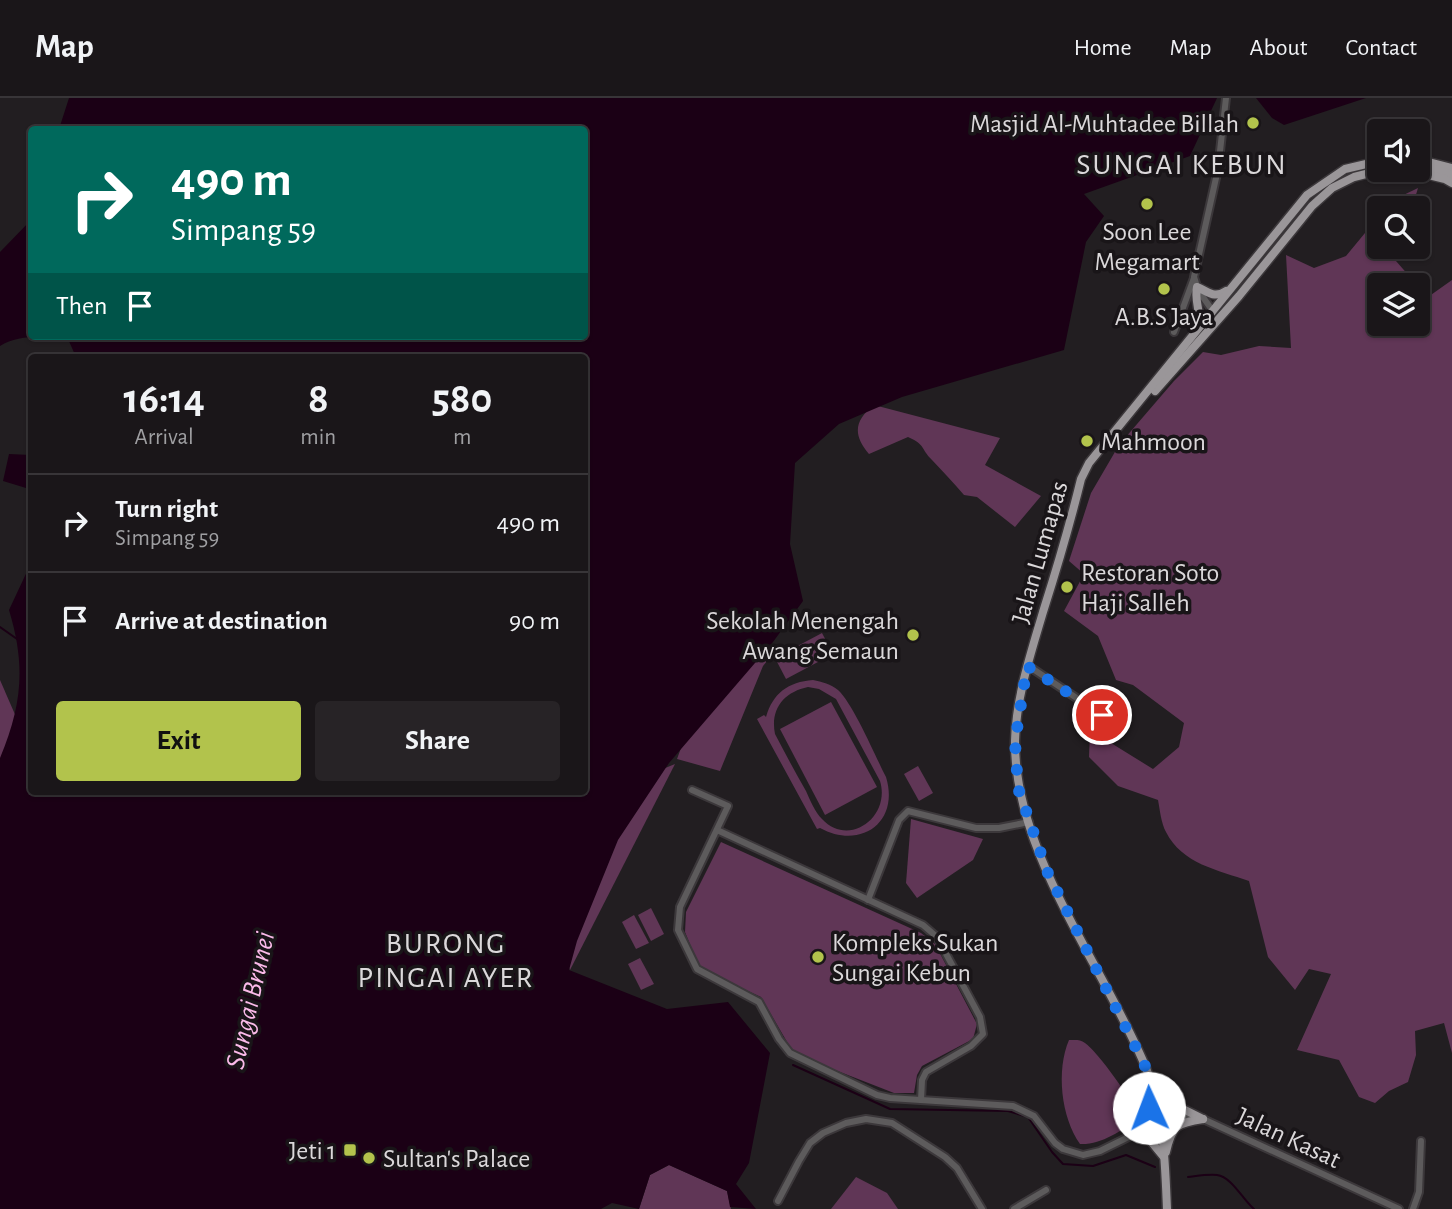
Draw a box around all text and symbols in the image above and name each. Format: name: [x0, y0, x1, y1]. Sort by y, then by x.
text: Map: [35, 31, 94, 64]
text: Home: [1074, 36, 1132, 60]
text: Map: [1170, 36, 1212, 60]
text: About: [1250, 36, 1307, 60]
text: Contact: [1345, 36, 1417, 60]
place label: Masjid Al-Muhtadee Billah: [970, 111, 1239, 137]
marker: Masjid Al-Muhtadee Billah: [1245, 115, 1261, 131]
map controls: [1367, 119, 1430, 336]
button: sound: [1367, 119, 1430, 182]
district label: SUNGAI KEBUN: [1076, 150, 1288, 180]
icon: right: [56, 154, 147, 245]
text: 490 m: [171, 156, 292, 205]
marker: Soon Lee Megamart: [1139, 196, 1155, 212]
button: search: [1367, 196, 1430, 259]
text: Simpang 59: [171, 214, 316, 246]
place label: Soon Lee Megamart: [1094, 219, 1200, 275]
button: layers: [1367, 273, 1430, 336]
marker: A.B.S Jaya: [1156, 281, 1172, 297]
icon: arrive: [121, 287, 159, 325]
text: Then: [56, 293, 107, 319]
place label: A.B.S Jaya: [1115, 304, 1213, 330]
text: 16:14: [124, 378, 205, 420]
text: 8: [308, 378, 329, 420]
text: 580: [432, 378, 492, 420]
text: Arrival: [135, 426, 194, 449]
text: min: [300, 426, 336, 449]
text: m: [453, 426, 471, 449]
place label: Mahmoon: [1101, 429, 1206, 455]
marker: Mahmoon: [1079, 433, 1095, 449]
street label: Jalan Lumapas: [1007, 478, 1073, 626]
text: Turn right: [115, 496, 218, 522]
icon: right: [56, 504, 94, 542]
text: 490 m: [496, 510, 560, 536]
text: Simpang 59: [115, 527, 219, 550]
place label: Restoran Soto Haji Salleh: [1081, 560, 1219, 616]
marker: Restoran Soto Haji Salleh: [1059, 579, 1075, 595]
icon: arrive: [56, 602, 94, 640]
text: Arrive at destination: [115, 608, 328, 634]
text: 90 m: [509, 608, 560, 634]
place label: Sekolah Menengah Awang Semaun: [706, 608, 899, 664]
marker: Sekolah Menengah Awang Semaun: [905, 627, 921, 643]
pin: [1072, 685, 1132, 745]
icon: arrive: [1083, 696, 1121, 734]
button: Exit: [56, 701, 301, 781]
button: Share: [315, 701, 560, 781]
water label: Sungai Brunei: [222, 929, 280, 1072]
district label: BURONG PINGAI AYER: [358, 929, 534, 993]
place label: Kompleks Sukan Sungai Kebun: [832, 930, 998, 986]
marker: Kompleks Sukan Sungai Kebun: [810, 949, 826, 965]
position arrow: [1112, 1071, 1186, 1145]
street label: Jalan Kasat: [1233, 1103, 1345, 1173]
place label: Jeti 1: [289, 1138, 336, 1164]
marker: Jeti 1: [342, 1142, 358, 1158]
place label: Sultan's Palace: [383, 1146, 530, 1172]
marker: Sultan's Palace: [361, 1150, 377, 1166]

